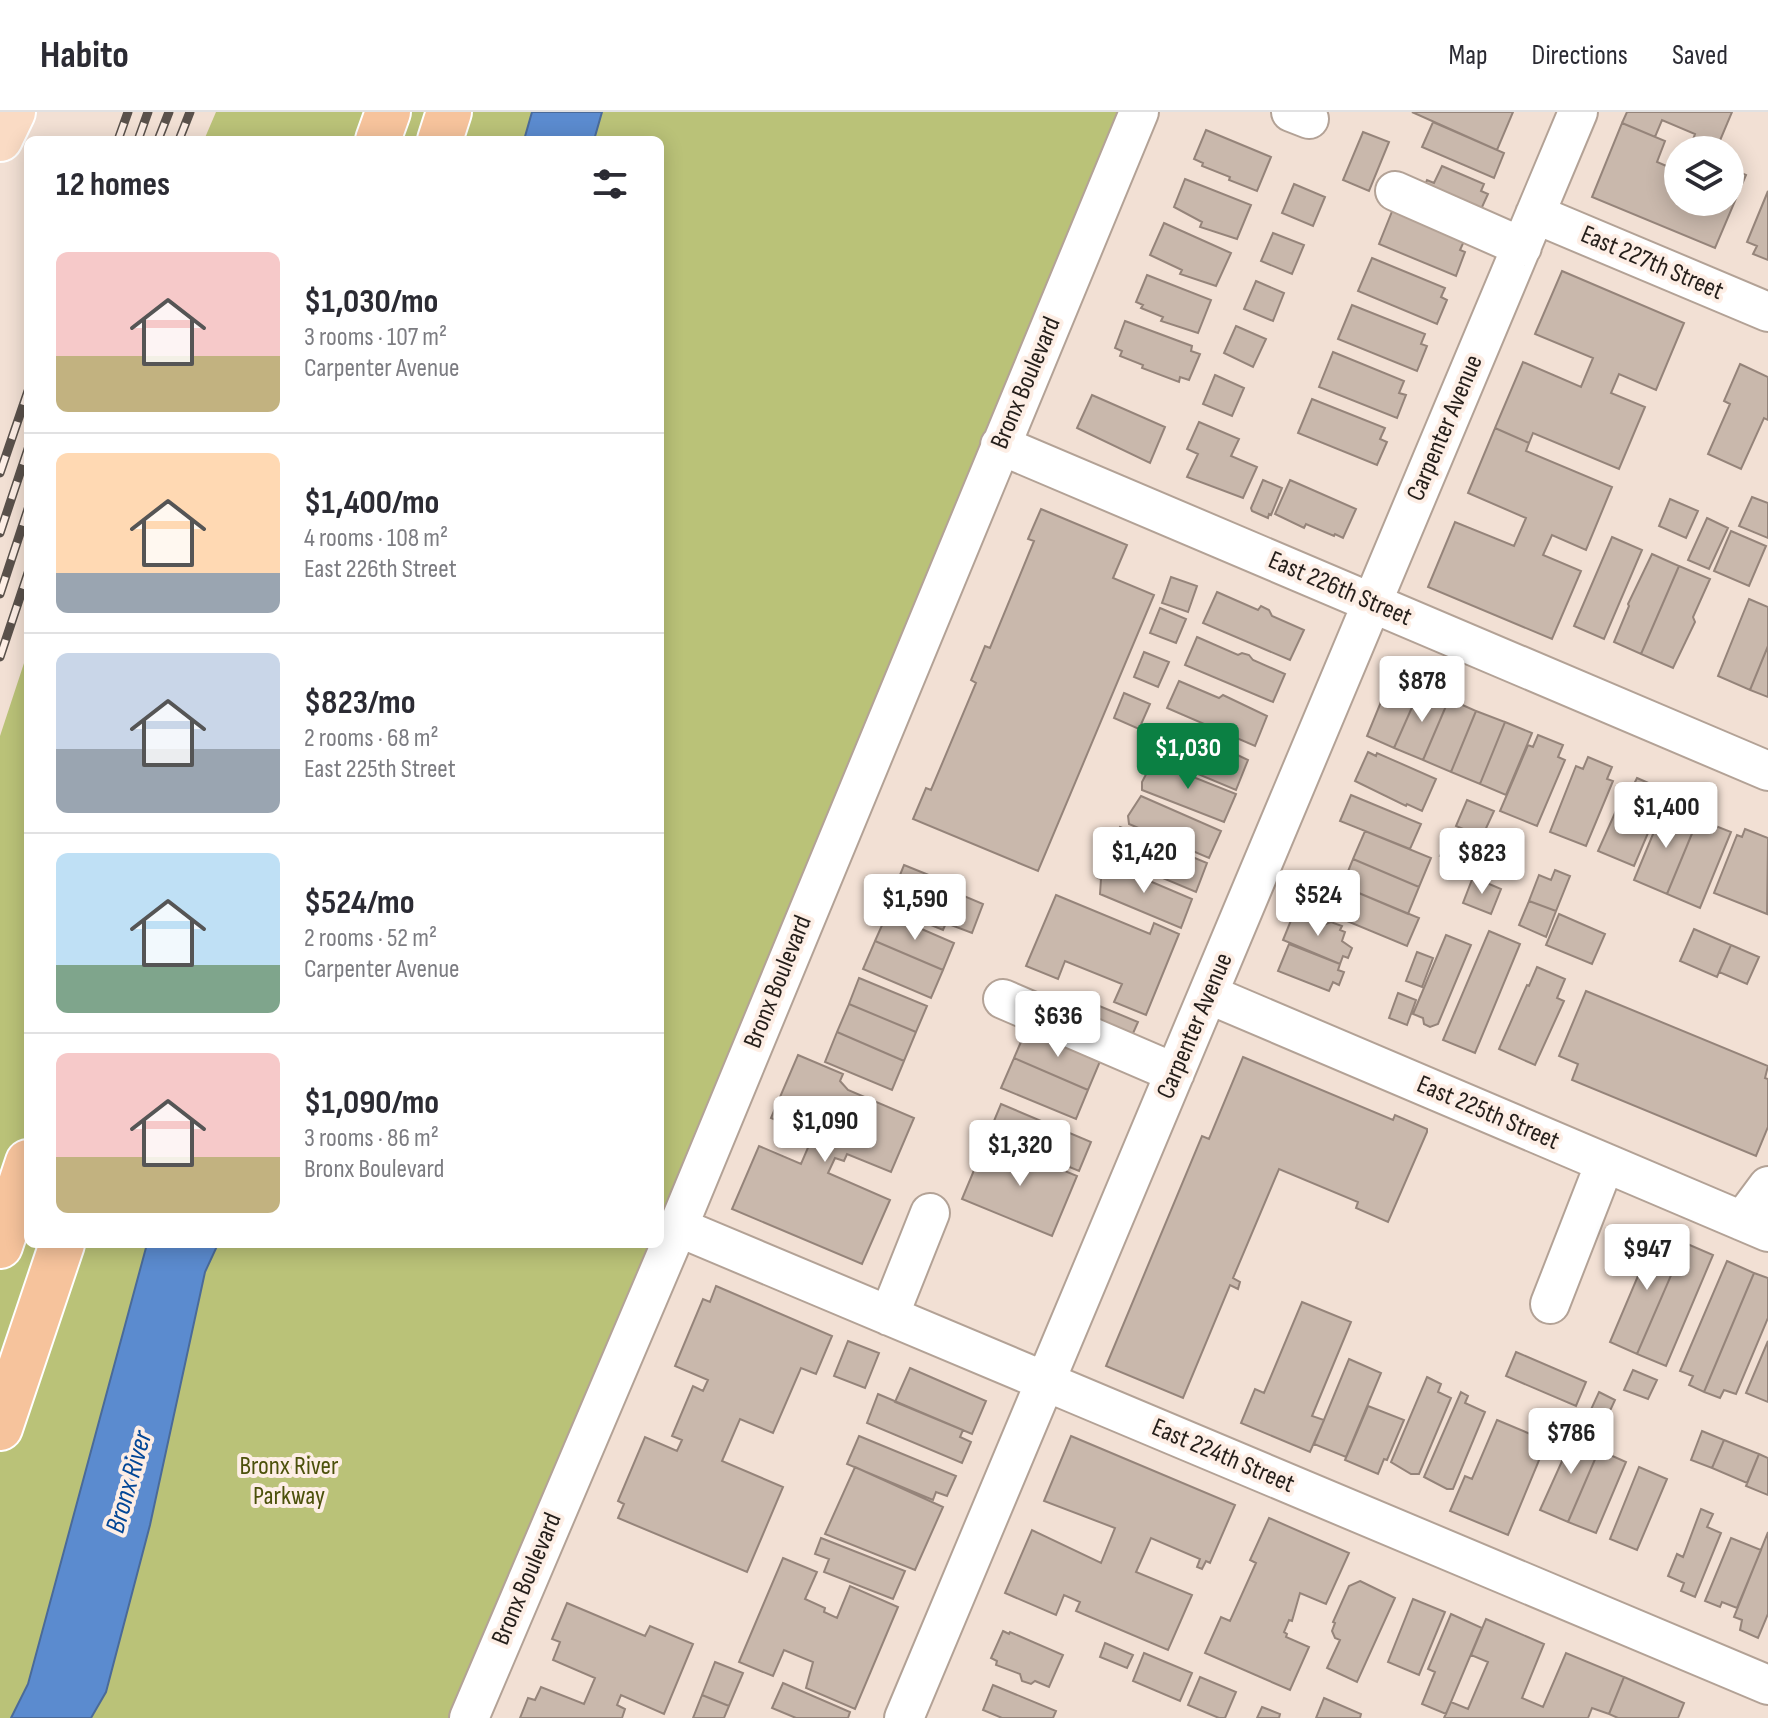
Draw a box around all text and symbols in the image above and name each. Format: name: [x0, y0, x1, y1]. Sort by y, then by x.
text: Habito: [40, 33, 129, 78]
text: Map: [1449, 39, 1488, 72]
text: Directions: [1532, 39, 1628, 72]
text: Saved: [1672, 39, 1728, 72]
map controls: [1664, 136, 1744, 216]
button: layers: [1664, 136, 1744, 216]
icon: filters: [588, 162, 632, 206]
text: 12 homes: [56, 164, 170, 205]
street label: East 227th Street: [1576, 219, 1728, 307]
text: $1,030/mo: [304, 281, 438, 322]
icon: home: [120, 284, 216, 380]
street label: Bronx Boulevard: [984, 312, 1068, 454]
text: 3 rooms · 107 m²: [304, 322, 447, 353]
street label: Carpenter Avenue: [1400, 350, 1490, 506]
text: Carpenter Avenue: [304, 353, 460, 384]
text: $1,400/mo: [304, 482, 439, 523]
icon: home: [120, 485, 216, 581]
text: 4 rooms · 108 m²: [304, 523, 448, 554]
street label: East 226th Street: [1264, 545, 1416, 633]
text: East 226th Street: [304, 554, 457, 585]
pin: $878: [1375, 656, 1469, 724]
text: $878: [1398, 666, 1446, 697]
text: $823/mo: [304, 682, 415, 723]
icon: home: [120, 685, 216, 781]
text: 2 rooms · 68 m²: [304, 723, 439, 754]
pin: $1,030: [1123, 723, 1253, 791]
text: $1,030: [1155, 733, 1221, 764]
text: East 225th Street: [304, 754, 456, 785]
pin: $1,400: [1601, 782, 1731, 850]
text: $1,400: [1632, 792, 1700, 823]
pin: $1,420: [1079, 827, 1209, 895]
pin: $823: [1435, 828, 1529, 896]
text: $1,420: [1111, 837, 1177, 868]
text: $823: [1458, 838, 1506, 869]
pin: $524: [1271, 870, 1365, 938]
pin: $1,590: [850, 874, 980, 942]
text: $524: [1294, 880, 1342, 911]
text: $524/mo: [304, 882, 414, 923]
text: $1,590: [882, 884, 948, 915]
icon: home: [120, 885, 216, 981]
street label: Bronx Boulevard: [737, 911, 819, 1053]
text: 2 rooms · 52 m²: [304, 923, 437, 954]
street label: Carpenter Avenue: [1150, 948, 1240, 1104]
text: Carpenter Avenue: [304, 954, 460, 985]
pin: $636: [1011, 991, 1105, 1059]
text: $636: [1033, 1001, 1083, 1032]
street label: East 225th Street: [1412, 1069, 1564, 1157]
text: $1,090/mo: [304, 1082, 439, 1123]
icon: home: [120, 1085, 216, 1181]
pin: $1,090: [760, 1096, 890, 1164]
text: $1,090: [792, 1106, 858, 1137]
pin: $1,320: [955, 1120, 1085, 1188]
text: 3 rooms · 86 m²: [304, 1123, 439, 1154]
text: $1,320: [987, 1130, 1053, 1161]
text: Bronx Boulevard: [304, 1154, 444, 1185]
pin: $947: [1600, 1224, 1694, 1292]
text: $947: [1623, 1234, 1671, 1265]
pin: $786: [1524, 1408, 1618, 1476]
street label: East 224th Street: [1147, 1412, 1299, 1500]
text: $786: [1547, 1418, 1596, 1449]
water label: Bronx River: [99, 1426, 160, 1537]
park label: Bronx River Parkway: [239, 1451, 339, 1512]
street label: Bronx Boulevard: [485, 1508, 569, 1650]

